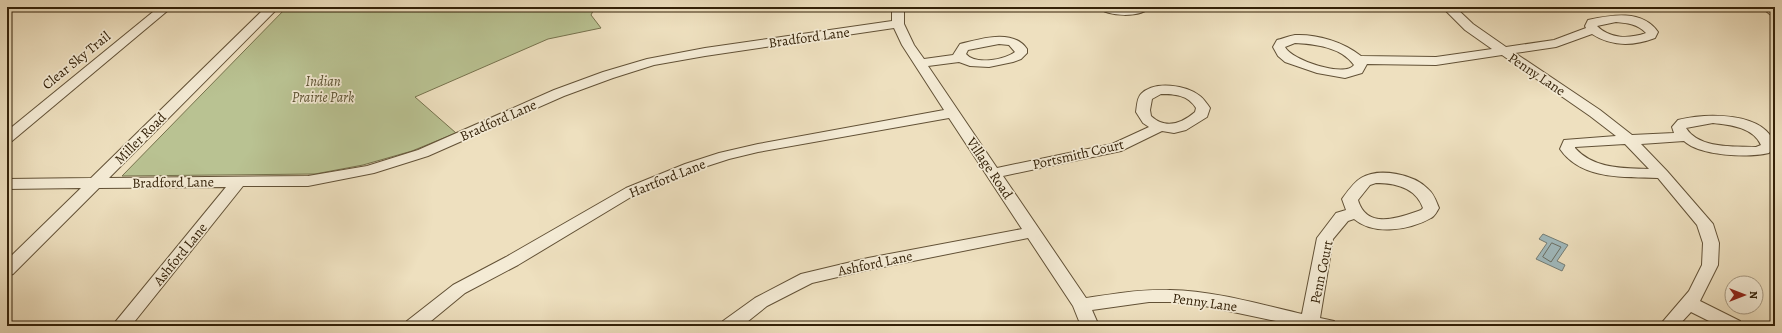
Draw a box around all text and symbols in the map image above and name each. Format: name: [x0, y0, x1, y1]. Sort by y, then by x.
street label: Bradford Lane: [767, 22, 851, 53]
street label: Clear Sky Trail: [38, 27, 115, 94]
street label: Penny Lane: [1504, 48, 1569, 100]
park label: Indian Prairie Park: [292, 72, 354, 107]
street label: Bradford Lane: [457, 95, 539, 146]
street label: Miller Road: [110, 108, 171, 168]
street label: Village Road: [961, 133, 1017, 203]
street label: Portsmith Court: [1031, 135, 1126, 174]
street label: Hartford Lane: [626, 154, 708, 202]
street label: Bradford Lane: [132, 172, 214, 193]
street label: Ashford Lane: [149, 219, 212, 290]
street label: Penn Court: [1305, 238, 1338, 306]
street label: Ashford Lane: [835, 246, 914, 281]
north arrow: [1724, 275, 1764, 315]
street label: Penny Lane: [1171, 289, 1238, 316]
text: N: [1746, 291, 1761, 299]

